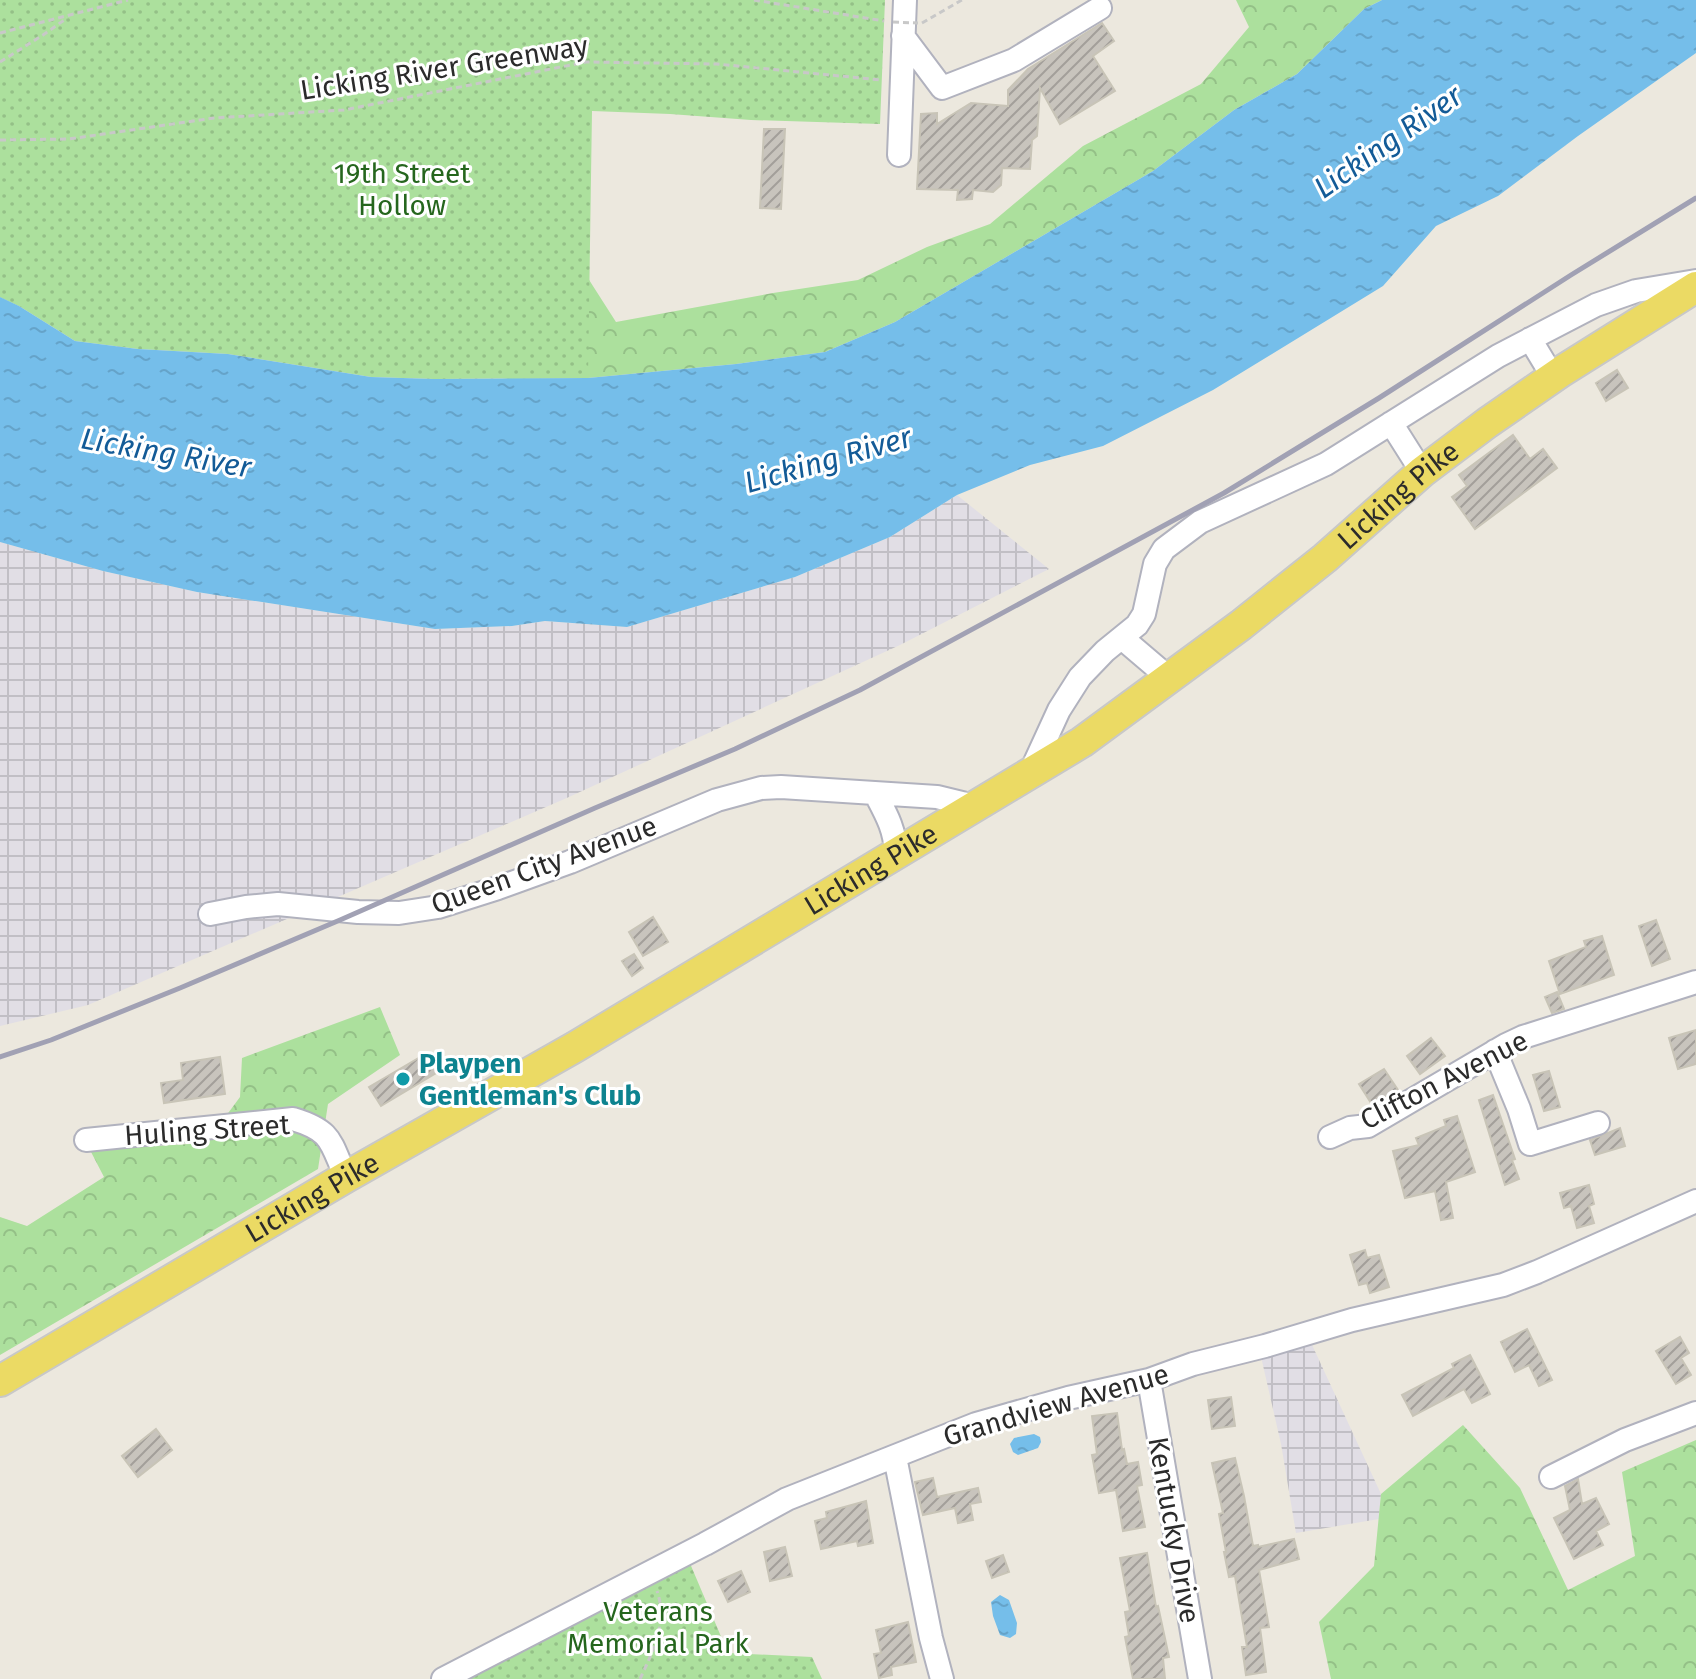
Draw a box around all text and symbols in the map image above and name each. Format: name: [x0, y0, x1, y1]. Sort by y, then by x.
street label: Licking River Greenway: [298, 29, 590, 107]
water label: Licking River: [1307, 77, 1470, 206]
park label: 19th Street Hollow: [334, 157, 471, 222]
water label: Licking River: [740, 419, 917, 501]
water label: Licking River: [78, 420, 256, 486]
street label: Licking Pike: [1330, 434, 1465, 556]
street label: Queen City Avenue: [427, 809, 661, 921]
street label: Licking Pike: [798, 816, 943, 922]
street label: Clifton Avenue: [1355, 1024, 1533, 1136]
place label: Playpen Gentleman's Club: [419, 1047, 641, 1112]
marker: Playpen Gentleman's Club: [394, 1070, 412, 1088]
street label: Huling Street: [123, 1108, 292, 1152]
street label: Licking Pike: [239, 1145, 385, 1249]
street label: Grandview Avenue: [939, 1357, 1173, 1453]
street label: Kentucky Drive: [1141, 1434, 1207, 1626]
park label: Veterans Memorial Park: [567, 1595, 750, 1660]

